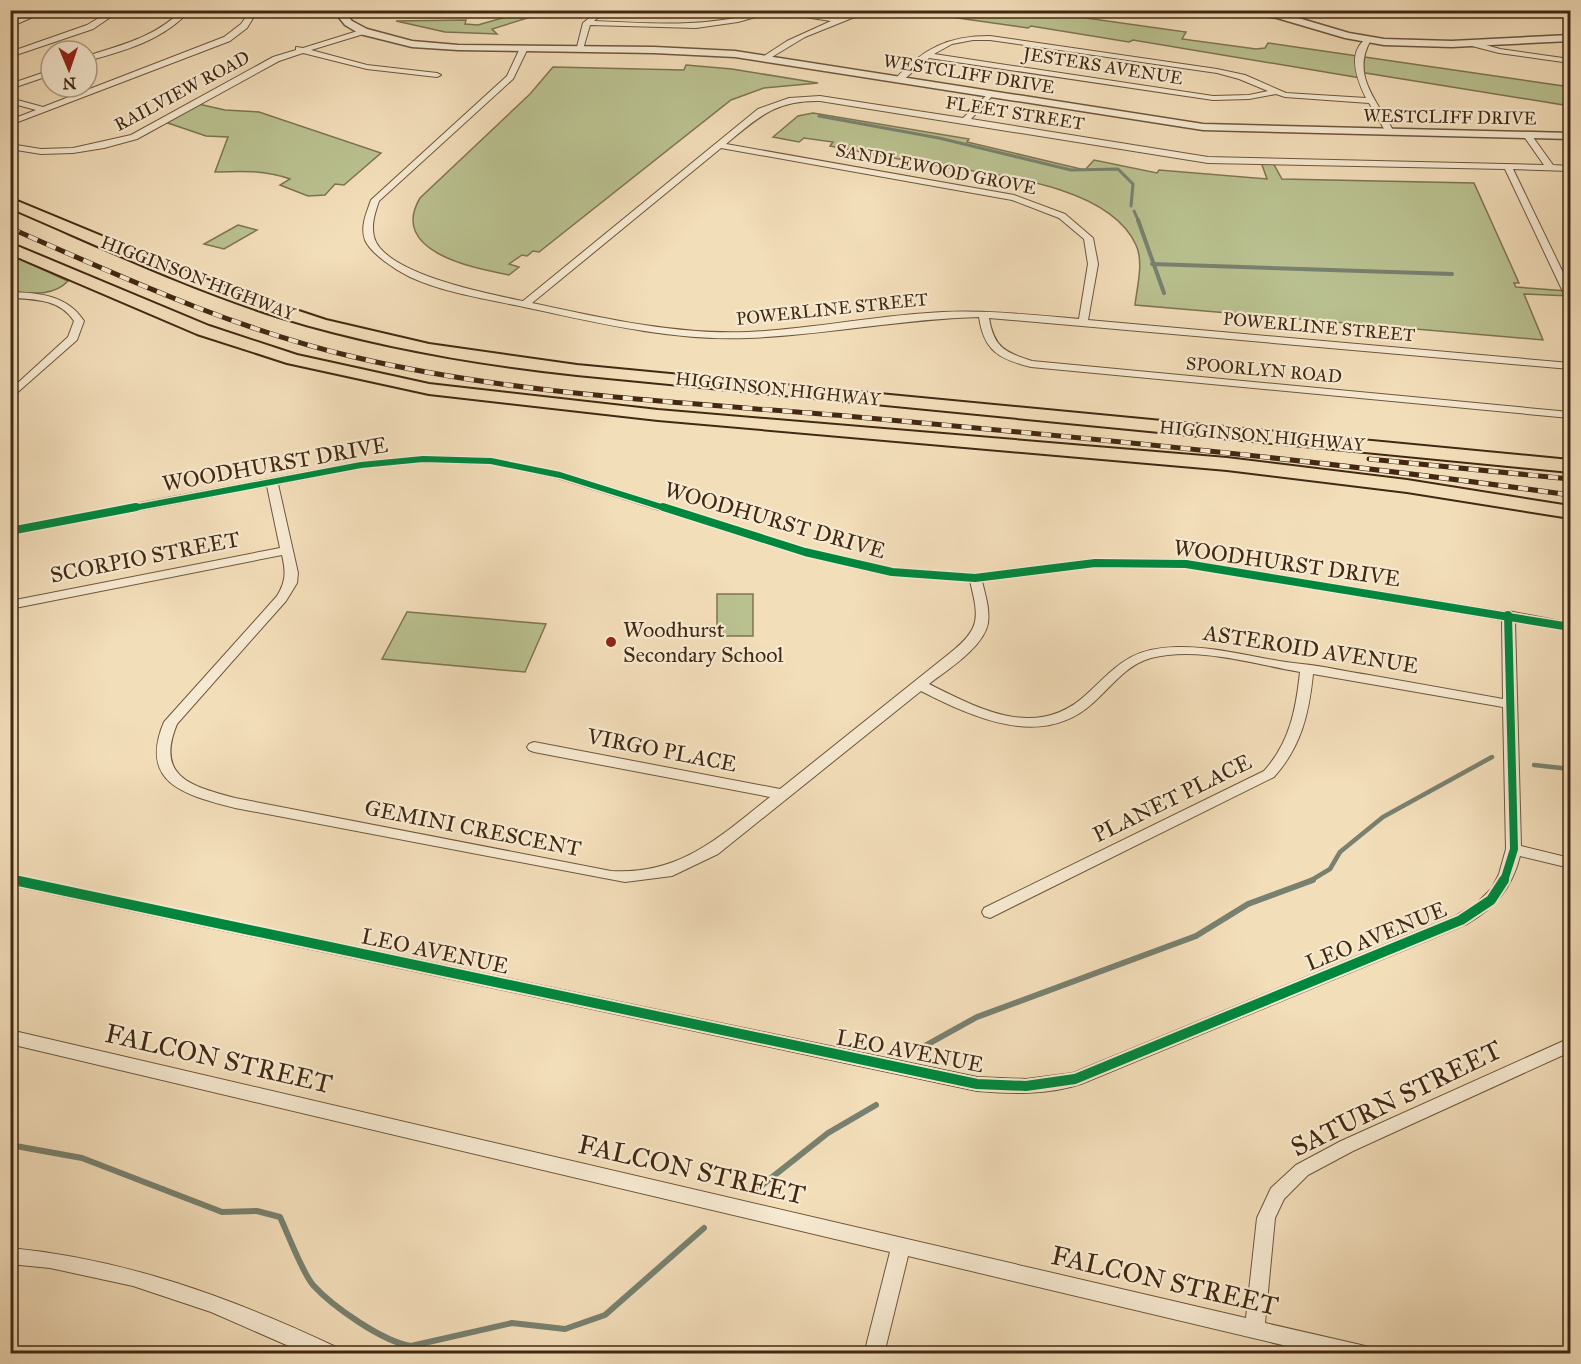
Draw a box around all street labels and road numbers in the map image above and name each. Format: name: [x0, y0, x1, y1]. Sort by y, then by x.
street label: JESTERS AVENUE: [1020, 42, 1184, 90]
street label: RAILVIEW ROAD: [111, 46, 253, 136]
street label: WESTCLIFF DRIVE: [882, 50, 1056, 98]
street label: FLEET STREET: [944, 91, 1086, 135]
street label: WESTCLIFF DRIVE: [1363, 104, 1537, 130]
street label: SANDLEWOOD GROVE: [834, 139, 1038, 199]
street label: HIGGINSON HIGHWAY: [98, 231, 299, 325]
street label: POWERLINE STREET: [735, 288, 929, 330]
street label: POWERLINE STREET: [1222, 308, 1416, 346]
street label: SPOORLYN ROAD: [1185, 352, 1343, 388]
street label: HIGGINSON HIGHWAY: [674, 367, 882, 411]
street label: HIGGINSON HIGHWAY: [1158, 416, 1366, 456]
street label: WOODHURST DRIVE: [160, 431, 390, 497]
street label: WOODHURST DRIVE: [661, 476, 889, 565]
street label: SCORPIO STREET: [48, 525, 242, 589]
street label: WOODHURST DRIVE: [1172, 534, 1402, 592]
street label: ASTEROID AVENUE: [1201, 619, 1421, 679]
street label: VIRGO PLACE: [584, 722, 739, 778]
street label: PLANET PLACE: [1088, 748, 1256, 848]
street label: GEMINI CRESCENT: [362, 794, 584, 862]
street label: LEO AVENUE: [1302, 895, 1451, 977]
street label: LEO AVENUE: [359, 922, 511, 980]
street label: FALCON STREET: [102, 1016, 336, 1100]
street label: LEO AVENUE: [834, 1023, 986, 1079]
street label: SATURN STREET: [1285, 1033, 1507, 1163]
street label: FALCON STREET: [575, 1127, 809, 1211]
street label: FALCON STREET: [1048, 1238, 1282, 1322]

